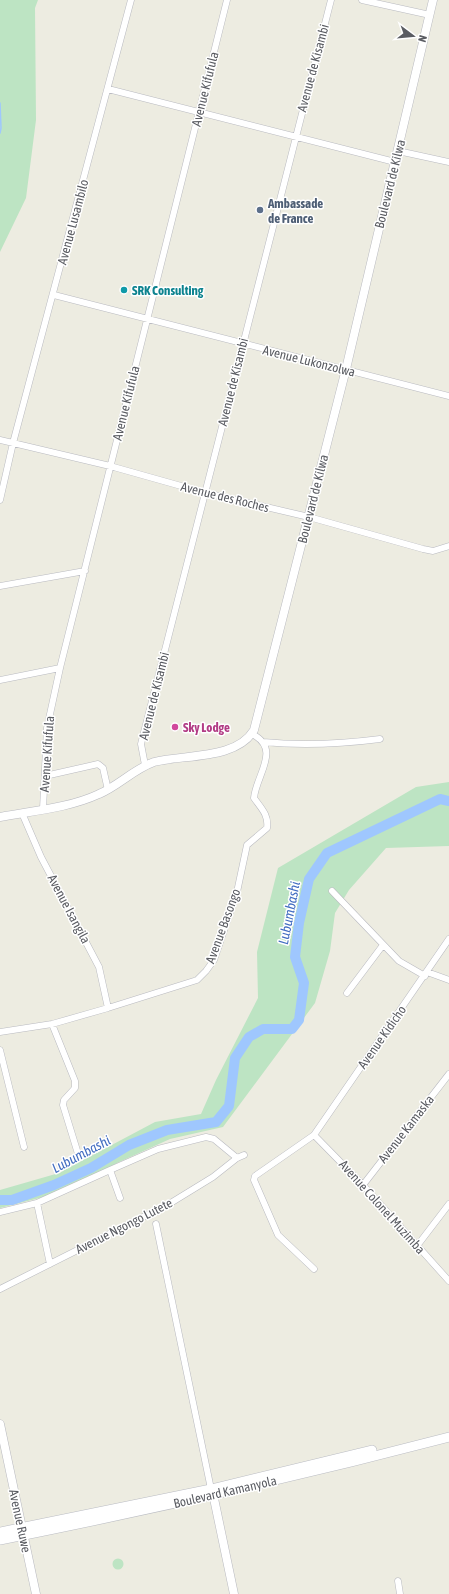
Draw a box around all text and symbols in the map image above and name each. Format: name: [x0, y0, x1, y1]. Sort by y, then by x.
north arrow: [393, 16, 433, 56]
street label: Avenue de Kisambi: [294, 23, 332, 113]
text: N: [416, 34, 429, 44]
street label: Avenue Kifufula: [188, 50, 222, 128]
street label: Boulevard de Kilwa: [372, 138, 408, 230]
street label: Avenue Lusambilo: [54, 178, 92, 266]
place label: Ambassade de France: [267, 196, 323, 226]
marker: Ambassade de France: [255, 205, 265, 215]
place label: SRK Consulting: [132, 283, 204, 298]
marker: SRK Consulting: [119, 285, 129, 295]
street label: Avenue de Kisambi: [215, 336, 251, 428]
street label: Avenue Lukonzolwa: [261, 342, 357, 380]
street label: Avenue Kifufula: [109, 364, 143, 442]
street label: Boulevard de Kilwa: [295, 453, 331, 545]
street label: Avenue des Roches: [179, 479, 271, 515]
street label: Avenue de Kisambi: [136, 650, 172, 742]
street label: Avenue Kifufula: [37, 715, 57, 793]
place label: Sky Lodge: [183, 720, 230, 735]
marker: Sky Lodge: [170, 722, 180, 732]
street label: Avenue Isangila: [45, 872, 93, 946]
water label: Lubumbashi: [275, 880, 303, 946]
street label: Avenue Basongo: [203, 887, 243, 965]
street label: Avenue Kidicho: [355, 1003, 409, 1071]
street label: Avenue Kamaska: [375, 1092, 437, 1166]
water label: Lubumbashi: [49, 1132, 113, 1176]
street label: Avenue Colonel Muzimba: [336, 1157, 428, 1257]
street label: Avenue Ngongo Lutete: [73, 1195, 175, 1257]
street label: Boulevard Kamanyola: [172, 1473, 278, 1511]
street label: Avenue Ruwe: [6, 1488, 34, 1554]

